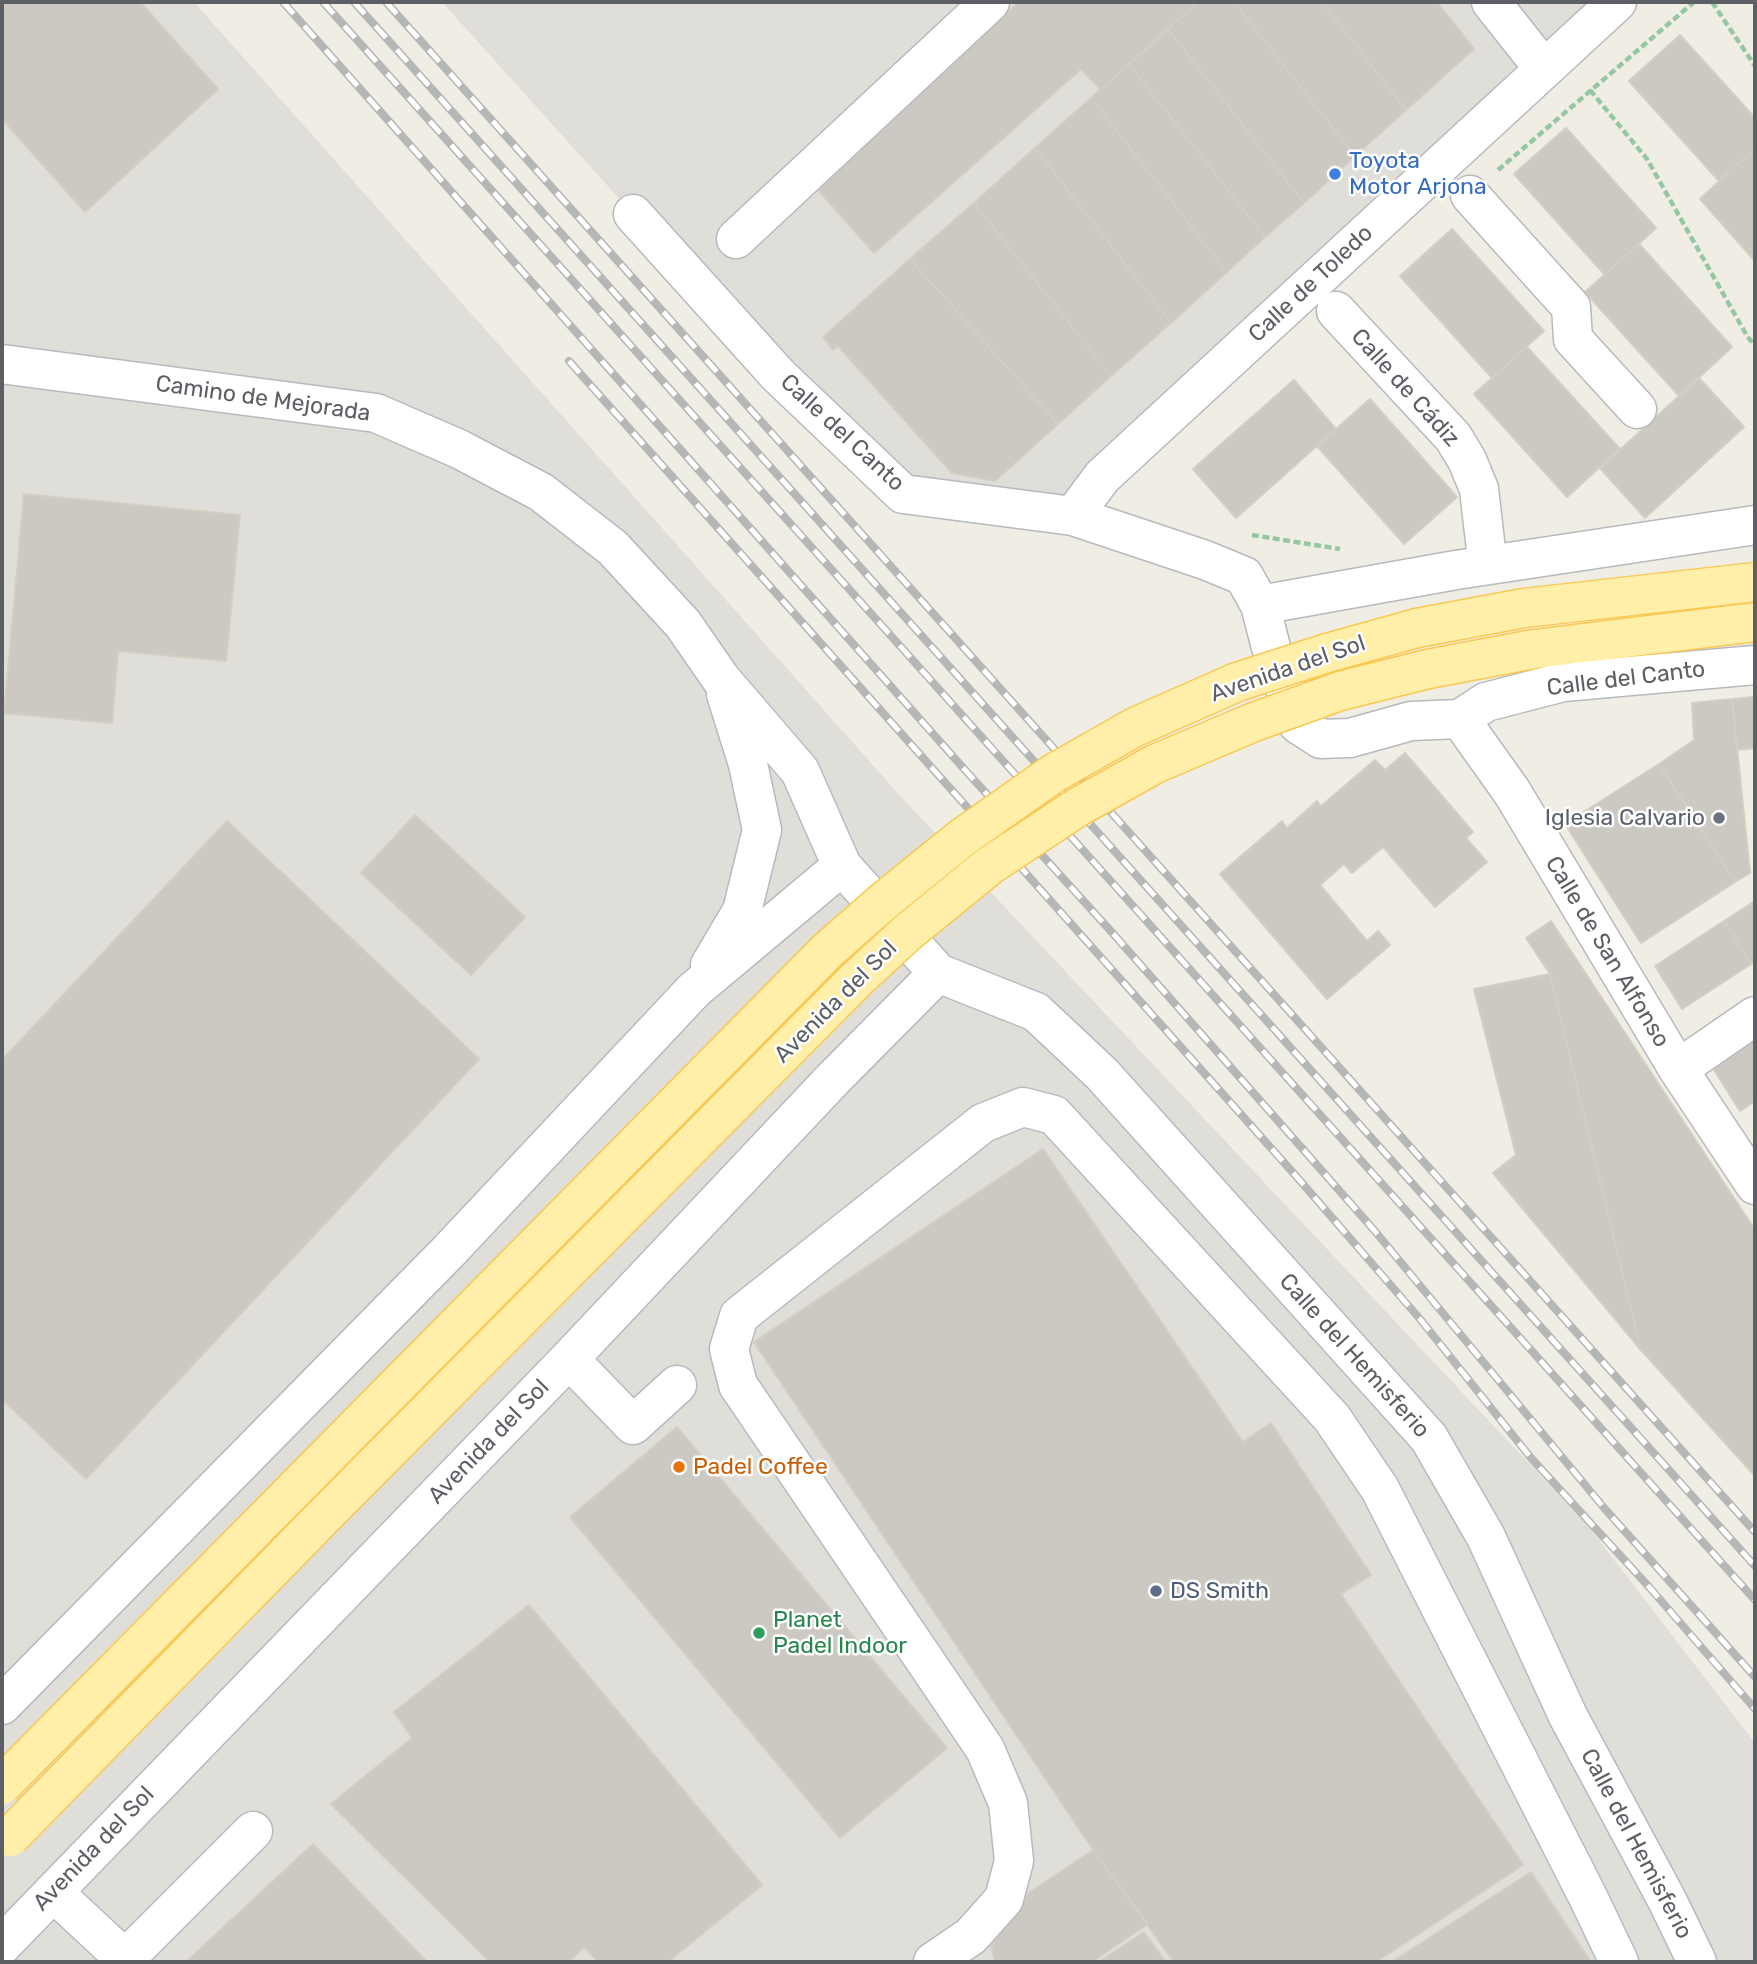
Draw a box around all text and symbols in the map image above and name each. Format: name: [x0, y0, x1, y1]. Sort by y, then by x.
place label: Toyota Motor Arjona: [1349, 147, 1487, 201]
marker: Toyota Motor Arjona: [1327, 166, 1343, 182]
street label: Calle de Toledo: [1243, 219, 1379, 349]
street label: Calle de Cádiz: [1345, 323, 1465, 453]
street label: Calle del Canto: [774, 369, 910, 497]
street label: Camino de Mejorada: [154, 370, 372, 428]
street label: Avenida del Sol: [1207, 630, 1369, 708]
street label: Calle del Canto: [1545, 656, 1707, 702]
place label: Iglesia Calvario: [1545, 804, 1705, 832]
marker: Iglesia Calvario: [1711, 810, 1727, 826]
street label: Calle de San Alfonso: [1539, 851, 1675, 1053]
street label: Avenida del Sol: [769, 935, 903, 1069]
street label: Calle del Hemisferio: [1273, 1268, 1435, 1444]
street label: Avenida del Sol: [423, 1374, 555, 1510]
place label: Padel Coffee: [693, 1453, 828, 1481]
marker: Padel Coffee: [671, 1459, 687, 1475]
place label: DS Smith: [1170, 1577, 1269, 1605]
marker: DS Smith: [1148, 1583, 1164, 1599]
place label: Planet Padel Indoor: [773, 1606, 907, 1660]
marker: Planet Padel Indoor: [751, 1625, 767, 1641]
street label: Calle del Hemisferio: [1574, 1744, 1698, 1944]
street label: Avenida del Sol: [28, 1781, 160, 1917]

